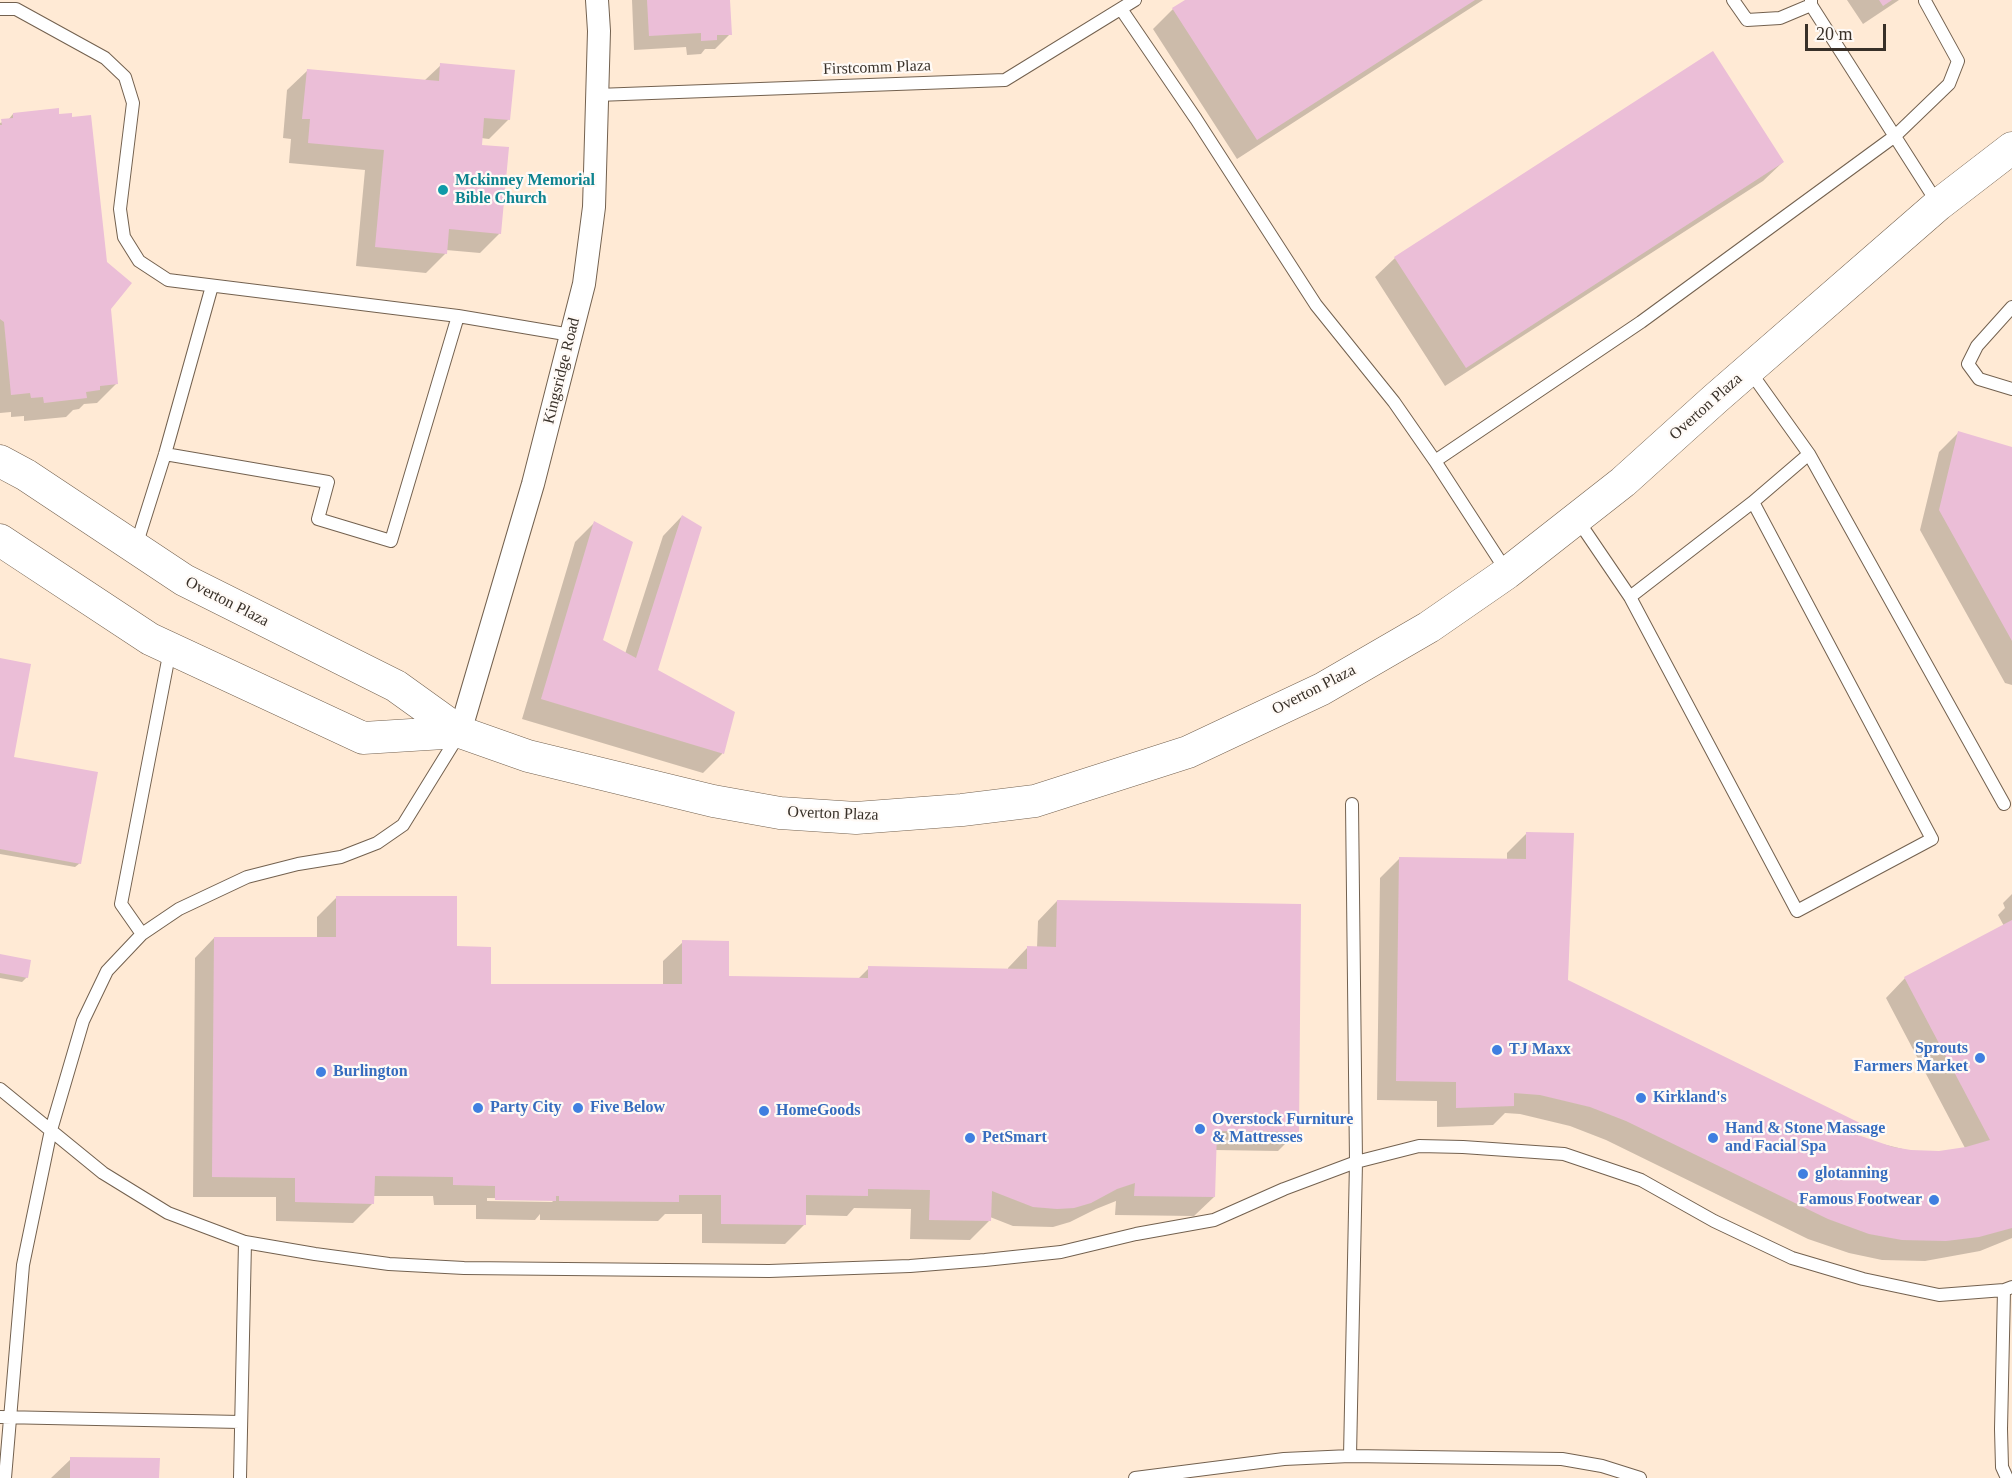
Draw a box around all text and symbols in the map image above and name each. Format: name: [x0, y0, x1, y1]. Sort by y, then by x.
scale bar: [1808, 12, 1889, 50]
text: 20 m: [1816, 24, 1853, 44]
street label: Firstcomm Plaza: [823, 57, 931, 79]
place label: Mckinney Memorial Bible Church: [455, 171, 595, 209]
marker: Mckinney Memorial Bible Church: [436, 183, 450, 197]
street label: Kingsridge Road: [540, 316, 584, 426]
street label: Overton Plaza: [1666, 369, 1746, 445]
street label: Overton Plaza: [182, 573, 272, 631]
street label: Overton Plaza: [1269, 661, 1359, 719]
street label: Overton Plaza: [787, 803, 879, 825]
place label: Sprouts Farmers Market: [1854, 1039, 1968, 1077]
place label: TJ Maxx: [1509, 1040, 1571, 1060]
marker: TJ Maxx: [1490, 1043, 1504, 1057]
marker: Sprouts Farmers Market: [1973, 1051, 1987, 1065]
place label: Burlington: [333, 1062, 408, 1082]
marker: Burlington: [314, 1065, 328, 1079]
place label: Kirkland's: [1653, 1088, 1727, 1108]
marker: Kirkland's: [1634, 1091, 1648, 1105]
place label: Party City: [490, 1098, 562, 1118]
place label: Five Below: [590, 1098, 665, 1118]
marker: Party City: [471, 1101, 485, 1115]
marker: Five Below: [571, 1101, 585, 1115]
place label: HomeGoods: [776, 1101, 860, 1121]
marker: HomeGoods: [757, 1104, 771, 1118]
place label: Overstock Furniture & Mattresses: [1212, 1110, 1353, 1148]
place label: Hand & Stone Massage and Facial Spa: [1725, 1119, 1885, 1157]
marker: Overstock Furniture & Mattresses: [1193, 1122, 1207, 1136]
place label: PetSmart: [982, 1128, 1047, 1148]
marker: PetSmart: [963, 1131, 977, 1145]
marker: Hand & Stone Massage and Facial Spa: [1706, 1131, 1720, 1145]
place label: glotanning: [1815, 1164, 1888, 1184]
marker: glotanning: [1796, 1167, 1810, 1181]
place label: Famous Footwear: [1799, 1190, 1922, 1210]
marker: Famous Footwear: [1927, 1193, 1941, 1207]

